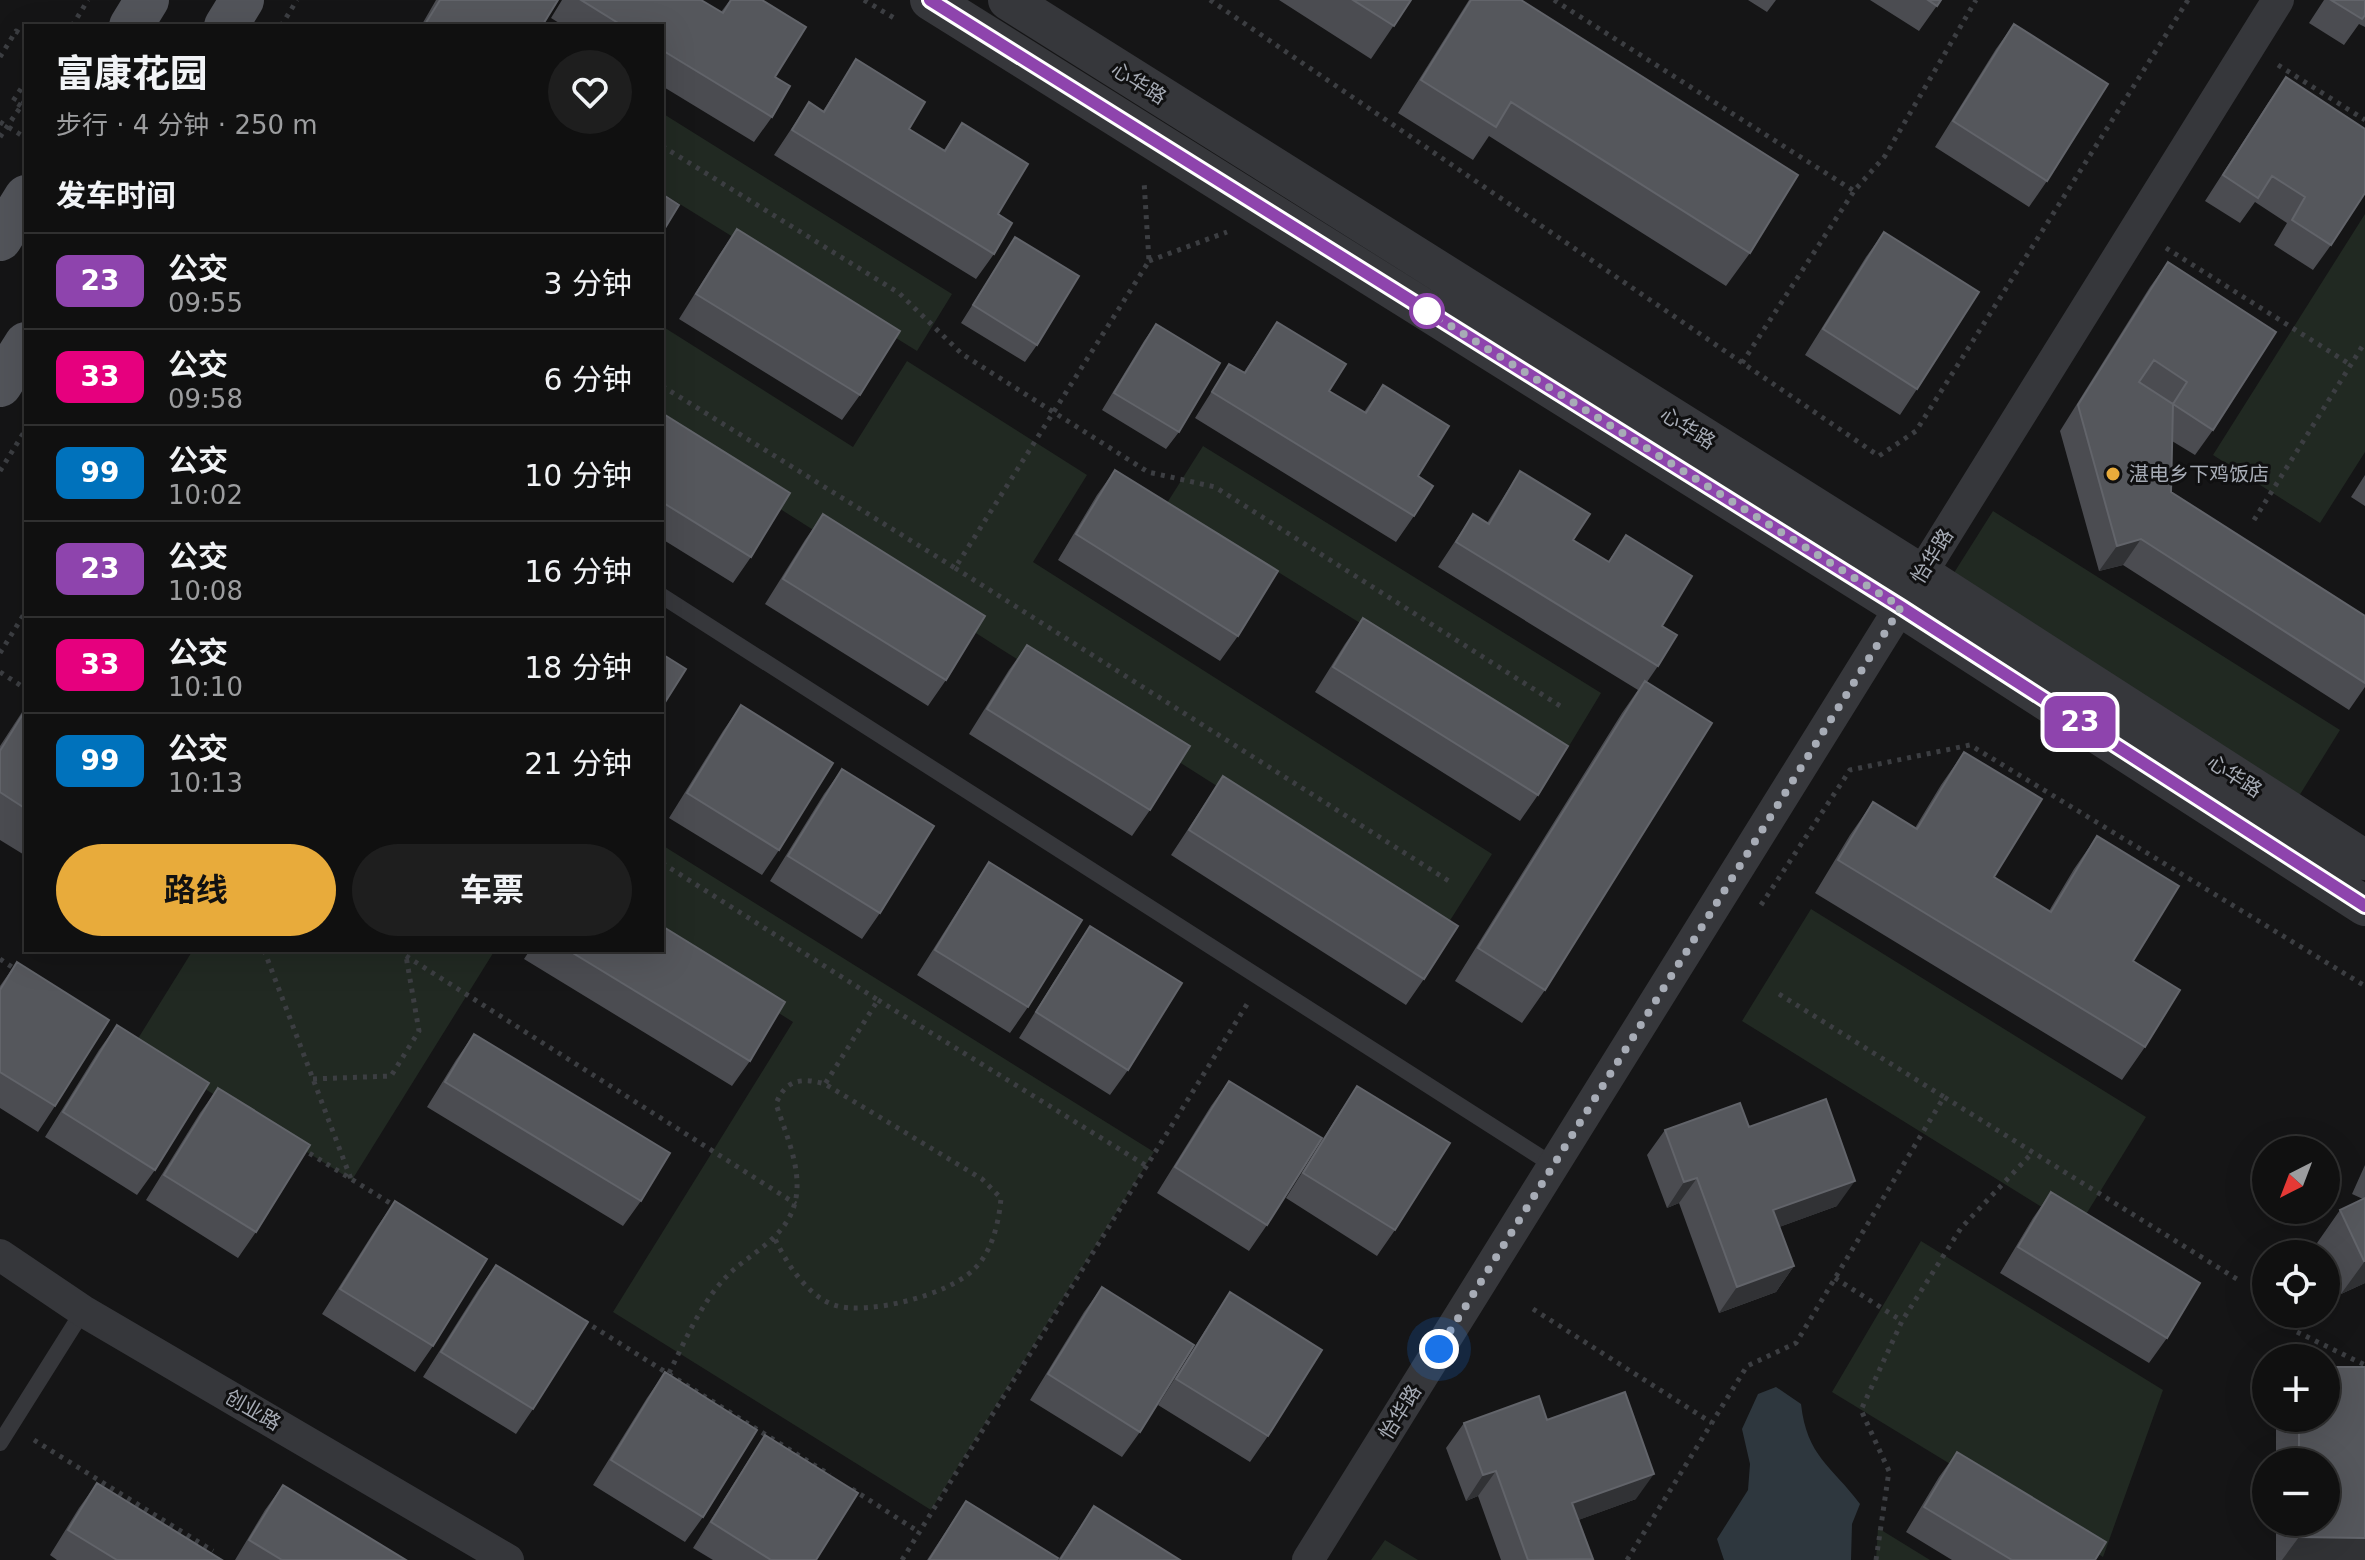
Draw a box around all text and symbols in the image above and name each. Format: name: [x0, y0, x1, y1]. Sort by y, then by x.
button: heart: [548, 50, 632, 134]
text: 富康花园: [56, 52, 208, 96]
street label: 心华路: [1107, 57, 1171, 109]
text: 步行 · 4 分钟 · 250 m: [56, 110, 318, 140]
text: 发车时间: [56, 178, 176, 213]
text: 公交: [168, 251, 228, 286]
text: 23: [81, 264, 119, 297]
text: 3 分钟: [543, 266, 632, 301]
text: 09:55: [168, 288, 243, 318]
unlabelled marker: [1410, 294, 1444, 328]
text: 公交: [168, 347, 228, 382]
text: 33: [81, 360, 119, 393]
text: 6 分钟: [543, 362, 632, 397]
text: 09:58: [168, 384, 243, 414]
street label: 心华路: [1656, 402, 1720, 454]
text: 公交: [168, 443, 228, 478]
text: 99: [81, 456, 119, 489]
text: 10 分钟: [524, 458, 632, 493]
place label: 湛电乡下鸡饭店: [2129, 462, 2269, 486]
marker: 湛电乡下鸡饭店: [2104, 465, 2122, 483]
text: 10:02: [168, 480, 243, 510]
street label: 怡华路: [1906, 524, 1958, 588]
text: 公交: [168, 539, 228, 574]
text: 23: [81, 552, 119, 585]
text: 16 分钟: [524, 554, 632, 589]
text: 10:08: [168, 576, 243, 606]
text: 公交: [168, 635, 228, 670]
text: 33: [81, 648, 119, 681]
text: 18 分钟: [524, 650, 632, 685]
text: 10:10: [168, 672, 243, 702]
line badge: 23: [2044, 696, 2116, 748]
text: 23: [2061, 705, 2099, 738]
text: 公交: [168, 731, 228, 766]
text: 99: [81, 744, 119, 777]
text: 21 分钟: [524, 746, 632, 781]
street label: 心华路: [2203, 750, 2267, 802]
text: 10:13: [168, 768, 243, 798]
button: 路线: [56, 844, 336, 936]
button: 车票: [352, 844, 632, 936]
north arrow: [2252, 1136, 2340, 1224]
map controls: [2252, 1136, 2340, 1536]
button: locate: [2252, 1240, 2340, 1328]
your location: [1419, 1329, 1459, 1369]
button: +: [2252, 1344, 2340, 1432]
street label: 怡华路: [1374, 1380, 1426, 1444]
street label: 创业路: [221, 1385, 285, 1435]
button: −: [2252, 1448, 2340, 1536]

